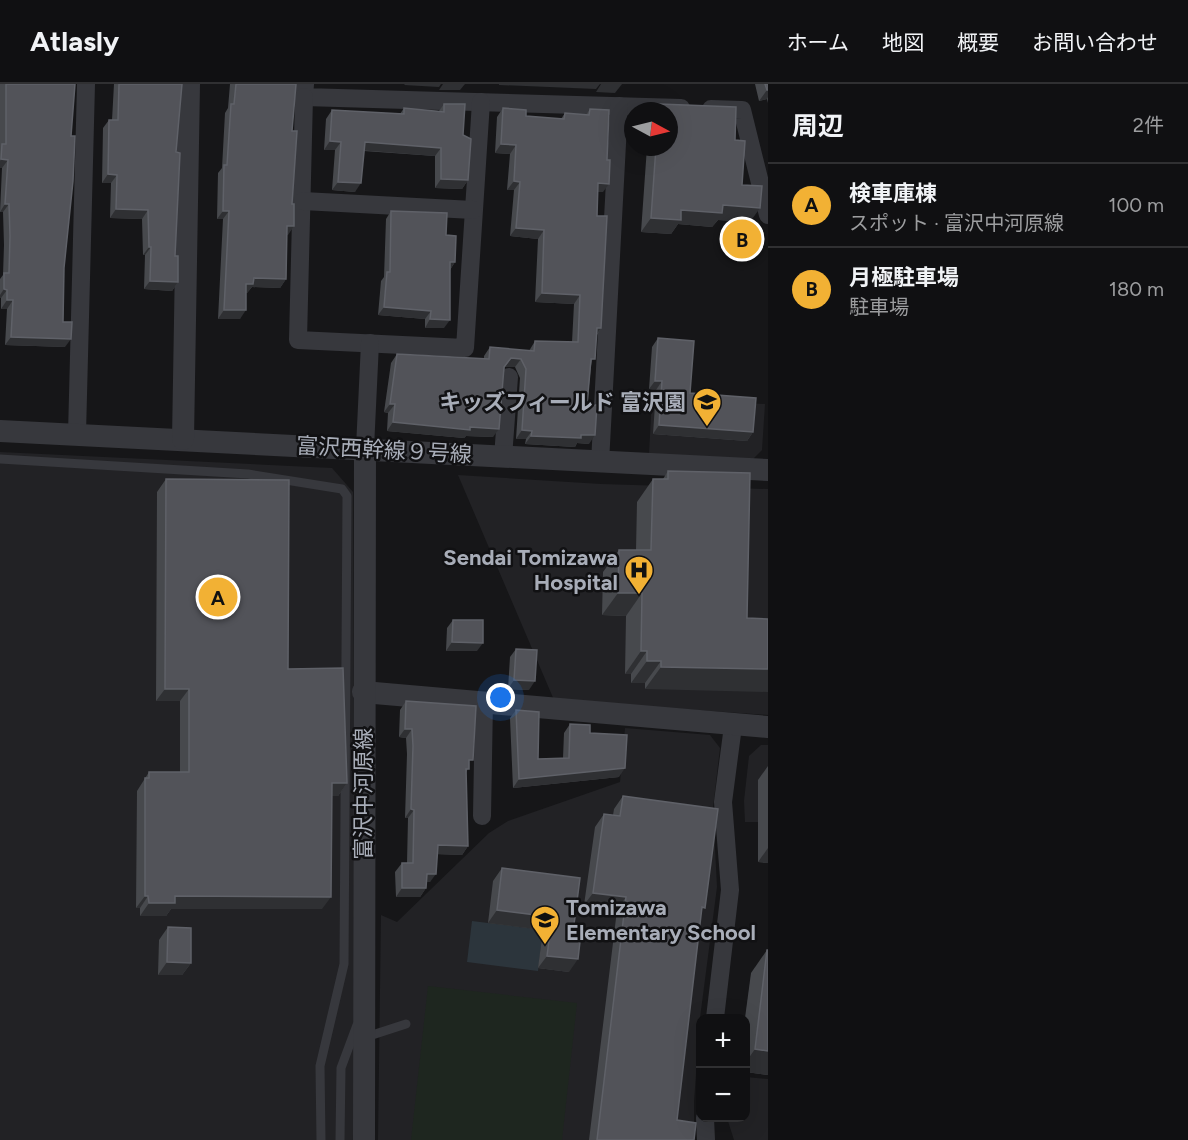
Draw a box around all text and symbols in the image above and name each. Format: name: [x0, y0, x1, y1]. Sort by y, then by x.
text: Atlasly: [30, 24, 119, 58]
text: ホーム: [787, 30, 849, 55]
text: 地図: [882, 30, 924, 55]
text: 概要: [957, 30, 999, 55]
text: お問い合わせ: [1032, 30, 1158, 55]
north arrow: [624, 102, 678, 156]
text: 周辺: [792, 110, 844, 142]
text: 2件: [1133, 113, 1164, 137]
text: 検車庫棟: [849, 180, 937, 207]
text: A: [804, 193, 819, 217]
text: 100 m: [1108, 193, 1164, 217]
text: スポット · 富沢中河原線: [849, 211, 1064, 235]
pin: B: [722, 216, 762, 262]
text: 月極駐車場: [849, 264, 959, 291]
text: B: [805, 277, 818, 301]
text: 180 m: [1109, 277, 1164, 301]
text: 駐車場: [849, 295, 909, 319]
school or university icon: キッズフィールド 富沢園: [691, 386, 723, 428]
place label: キッズフィールド 富沢園: [439, 389, 686, 416]
street label: 富沢西幹線９号線: [295, 432, 473, 468]
place label: Sendai Tomizawa Hospital: [443, 544, 618, 596]
hospital icon: Sendai Tomizawa Hospital: [623, 554, 655, 596]
pin: A: [198, 574, 238, 620]
your location: [486, 683, 515, 712]
street label: 富沢中河原線: [350, 728, 377, 860]
place label: Tomizawa Elementary School: [566, 894, 756, 946]
school or university icon: Tomizawa Elementary School: [529, 904, 561, 946]
map controls: [696, 1014, 750, 1122]
button: +: [696, 1014, 750, 1068]
button: −: [696, 1068, 750, 1122]

